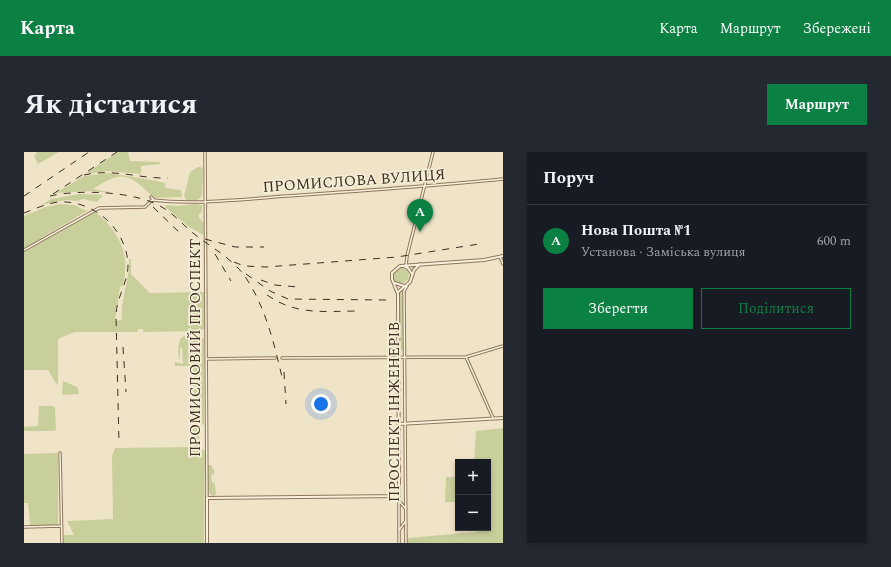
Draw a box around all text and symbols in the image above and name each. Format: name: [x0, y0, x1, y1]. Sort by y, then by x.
text: Карта: [20, 14, 75, 43]
text: Карта: [659, 18, 698, 39]
text: Маршрут: [720, 18, 781, 39]
text: Збережені: [803, 18, 871, 39]
text: Як дістатися: [24, 83, 197, 126]
button: Маршрут: [767, 84, 867, 125]
street label: ПРОМИСЛОВА ВУЛИЦЯ: [262, 163, 446, 199]
text: Поруч: [543, 165, 594, 191]
pin: A: [407, 199, 433, 232]
text: Нова Пошта №1: [581, 219, 691, 242]
text: A: [551, 231, 561, 251]
text: 600 m: [817, 231, 851, 251]
street label: ПРОМИСЛОВИЙ ПРОСПЕКТ: [184, 239, 207, 457]
text: Установа · Заміська вулиця: [581, 242, 746, 262]
button: Зберегти: [543, 288, 693, 329]
button: Поділитися: [701, 288, 851, 329]
street label: ПРОСПЕКТ ІНЖЕНЕРІВ: [383, 322, 406, 502]
your location: [311, 394, 331, 414]
map controls: [455, 459, 491, 531]
button: +: [455, 459, 491, 495]
button: −: [455, 495, 491, 531]

